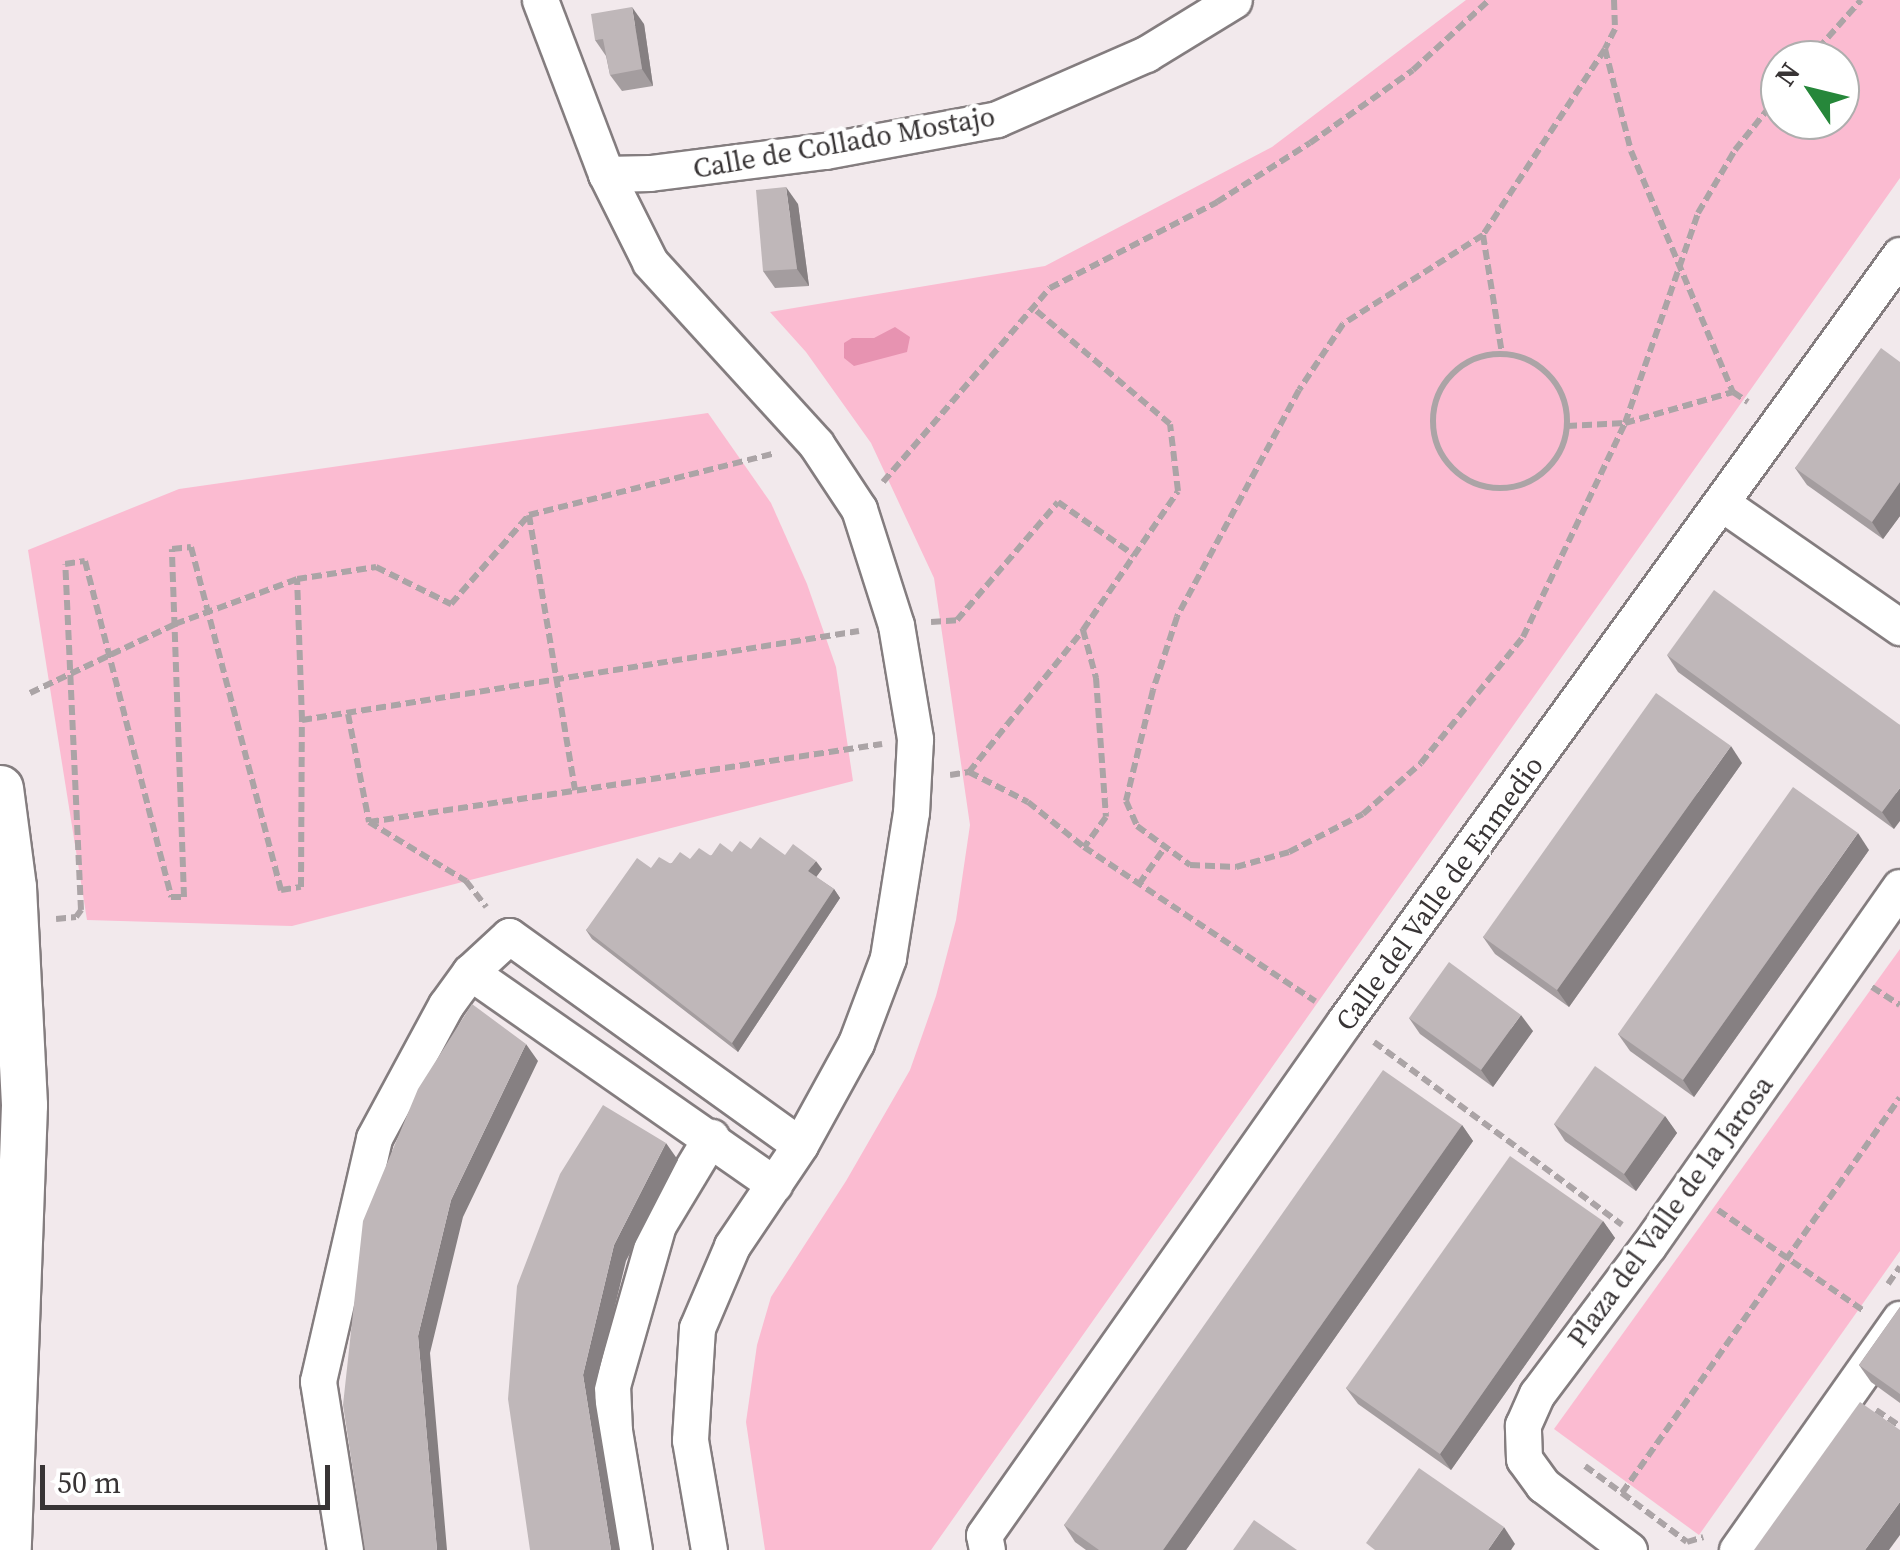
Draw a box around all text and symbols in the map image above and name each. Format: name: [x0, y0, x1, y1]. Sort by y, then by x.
north arrow: [1760, 40, 1860, 140]
text: N: [1766, 55, 1808, 93]
street label: Calle de Collado Mostajo: [690, 99, 998, 185]
street label: Calle del Valle de Enmedio: [1328, 749, 1550, 1037]
street label: Plaza del Valle de la Jarosa: [1560, 1068, 1780, 1354]
scale bar: [45, 1445, 335, 1507]
text: 50 m: [57, 1462, 121, 1503]

